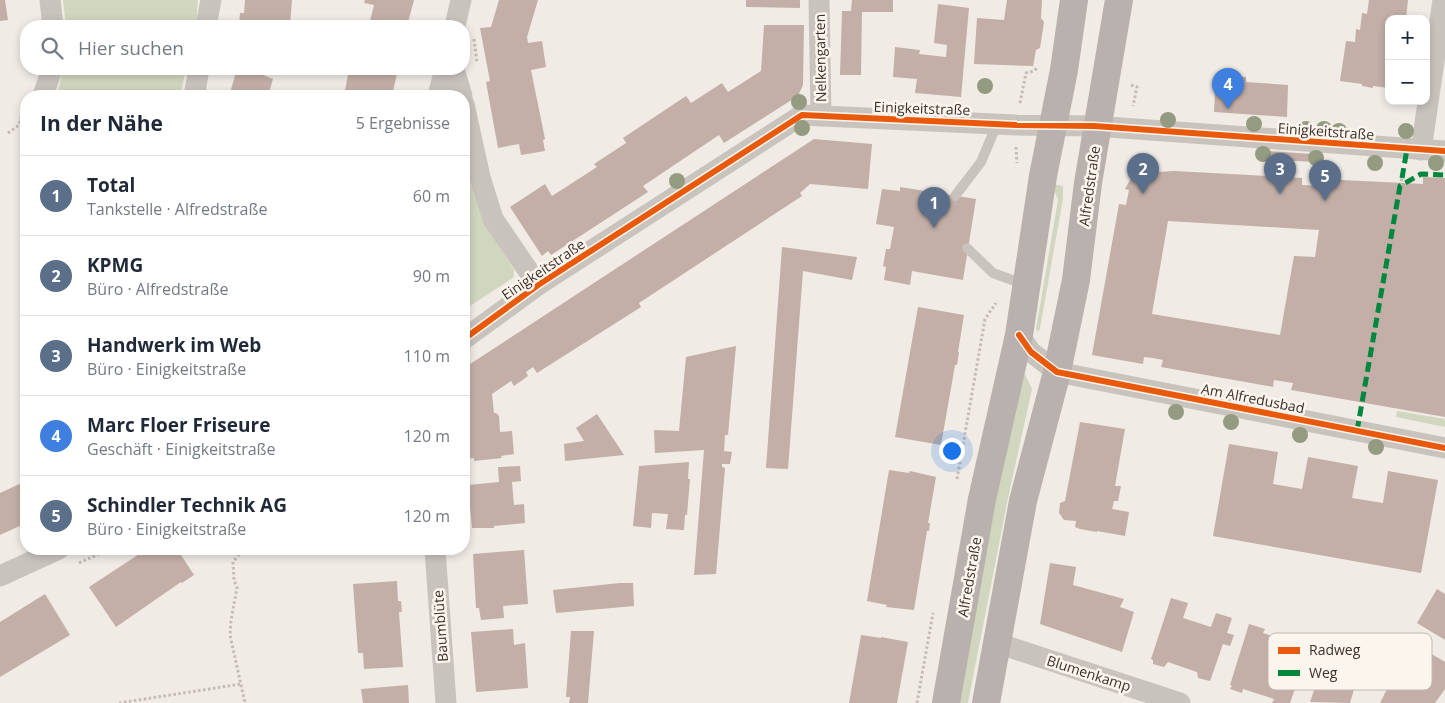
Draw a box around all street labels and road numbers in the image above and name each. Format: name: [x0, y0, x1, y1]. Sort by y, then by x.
street label: Nelkengarten: [810, 14, 830, 102]
street label: Einigkeitstraße: [873, 97, 971, 119]
street label: Einigkeitstraße: [1277, 118, 1375, 144]
street label: Alfredstraße: [1074, 144, 1104, 227]
street label: Einigkeitstraße: [498, 234, 588, 304]
street label: Am Alfredusbad: [1200, 379, 1306, 417]
street label: Alfredstraße: [953, 535, 985, 619]
street label: Baumblüte: [428, 589, 452, 663]
street label: Blumenkamp: [1045, 650, 1133, 696]

